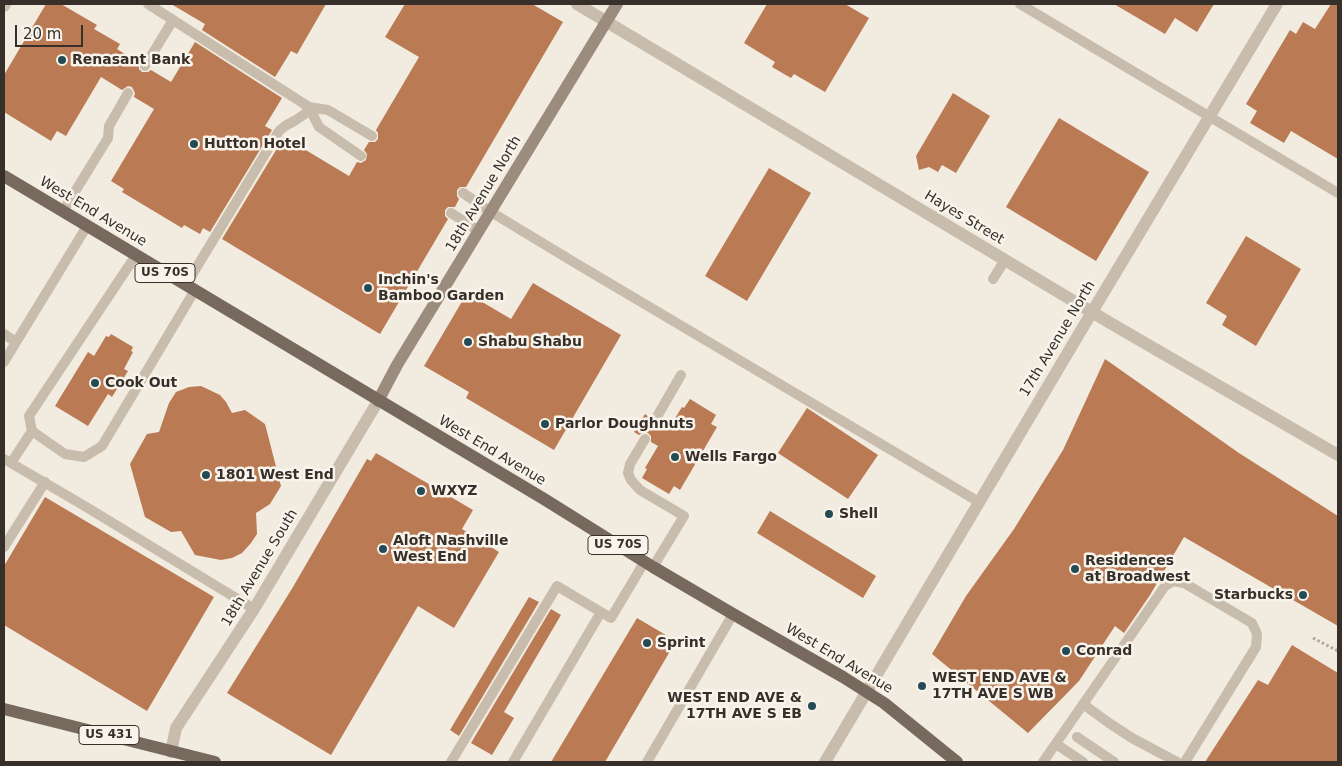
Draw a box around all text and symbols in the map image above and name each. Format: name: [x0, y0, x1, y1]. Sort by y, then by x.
scale bar: [18, 15, 85, 47]
text: 20 m: [23, 25, 61, 43]
place label: Renasant Bank: [72, 52, 190, 68]
marker: Renasant Bank: [56, 54, 68, 66]
street label: 18th Avenue North: [443, 133, 525, 255]
place label: Hutton Hotel: [204, 136, 306, 152]
marker: Hutton Hotel: [188, 138, 200, 150]
street label: West End Avenue: [36, 173, 150, 251]
street label: Hayes Street: [921, 188, 1007, 248]
road number: US 70S: [135, 264, 195, 282]
place label: Inchin's Bamboo Garden: [378, 272, 504, 304]
street label: 17th Avenue North: [1017, 278, 1099, 400]
marker: Inchin's Bamboo Garden: [362, 282, 374, 294]
place label: Shabu Shabu: [478, 334, 582, 350]
marker: Shabu Shabu: [462, 336, 474, 348]
place label: Cook Out: [105, 375, 177, 391]
marker: Cook Out: [89, 377, 101, 389]
street label: West End Avenue: [435, 412, 549, 490]
place label: Parlor Doughnuts: [555, 416, 694, 432]
marker: Parlor Doughnuts: [539, 418, 551, 430]
place label: Wells Fargo: [685, 449, 777, 465]
marker: Wells Fargo: [669, 451, 681, 463]
place label: 1801 West End: [216, 467, 334, 483]
marker: 1801 West End: [200, 469, 212, 481]
place label: WXYZ: [431, 483, 478, 499]
marker: WXYZ: [415, 485, 427, 497]
street label: 18th Avenue South: [218, 506, 302, 630]
place label: Shell: [839, 506, 878, 522]
marker: Shell: [823, 508, 835, 520]
place label: Aloft Nashville West End: [393, 533, 508, 566]
road number: US 70S: [588, 536, 648, 554]
marker: Aloft Nashville West End: [377, 543, 389, 555]
place label: Residences at Broadwest: [1085, 553, 1190, 586]
marker: Residences at Broadwest: [1069, 563, 1081, 575]
place label: Starbucks: [1214, 587, 1293, 603]
marker: Starbucks: [1297, 589, 1309, 601]
street label: West End Avenue: [782, 620, 896, 698]
place label: Sprint: [657, 635, 705, 651]
marker: Sprint: [641, 637, 653, 649]
place label: Conrad: [1076, 643, 1132, 659]
marker: Conrad: [1060, 645, 1072, 657]
place label: WEST END AVE & 17TH AVE S WB: [932, 670, 1067, 702]
marker: WEST END AVE & 17TH AVE S WB: [916, 680, 928, 692]
place label: WEST END AVE & 17TH AVE S EB: [667, 690, 802, 722]
marker: WEST END AVE & 17TH AVE S EB: [806, 700, 818, 712]
road number: US 431: [79, 726, 139, 744]

